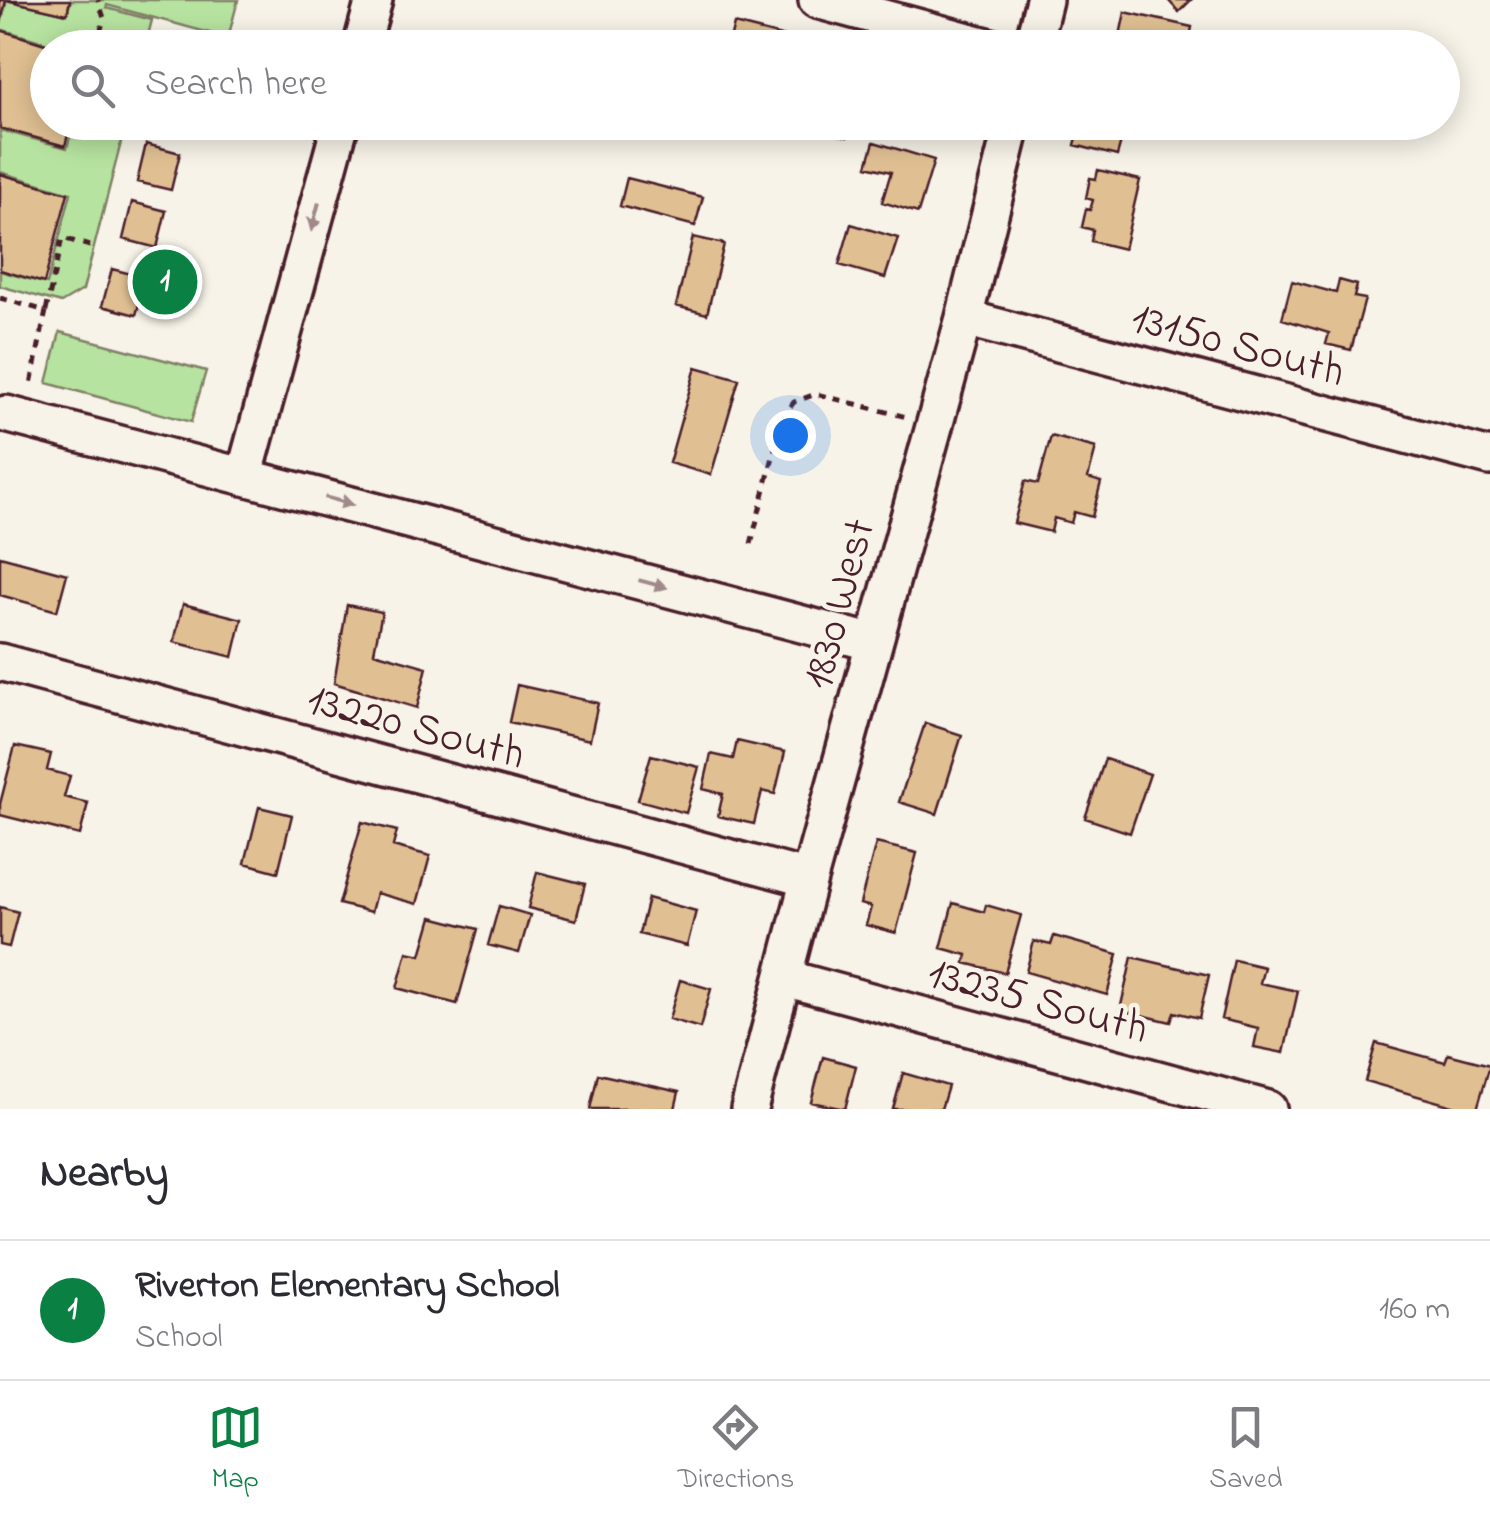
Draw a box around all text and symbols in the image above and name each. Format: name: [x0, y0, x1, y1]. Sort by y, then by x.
search box: [30, 30, 1460, 140]
text: Search here: [145, 57, 327, 113]
icon: search: [65, 58, 120, 113]
one-way arrow: [307, 202, 322, 232]
pin: 1: [132, 244, 198, 320]
street label: 13150 South: [1124, 287, 1352, 407]
your location: [765, 410, 816, 461]
one-way arrow: [324, 494, 355, 510]
street label: 1830 West: [786, 512, 895, 697]
one-way arrow: [638, 577, 669, 593]
street label: 13220 South: [300, 668, 532, 790]
street label: 13235 South: [920, 942, 1155, 1064]
text: Nearby: [40, 1144, 168, 1205]
text: Riverton Elementary School: [135, 1259, 560, 1315]
text: 1: [67, 1287, 78, 1334]
text: 160 m: [1379, 1287, 1450, 1334]
text: School: [135, 1315, 223, 1362]
tab: Map: [208, 1400, 263, 1501]
tab: Directions: [678, 1400, 794, 1501]
tab: Saved: [1209, 1400, 1282, 1501]

